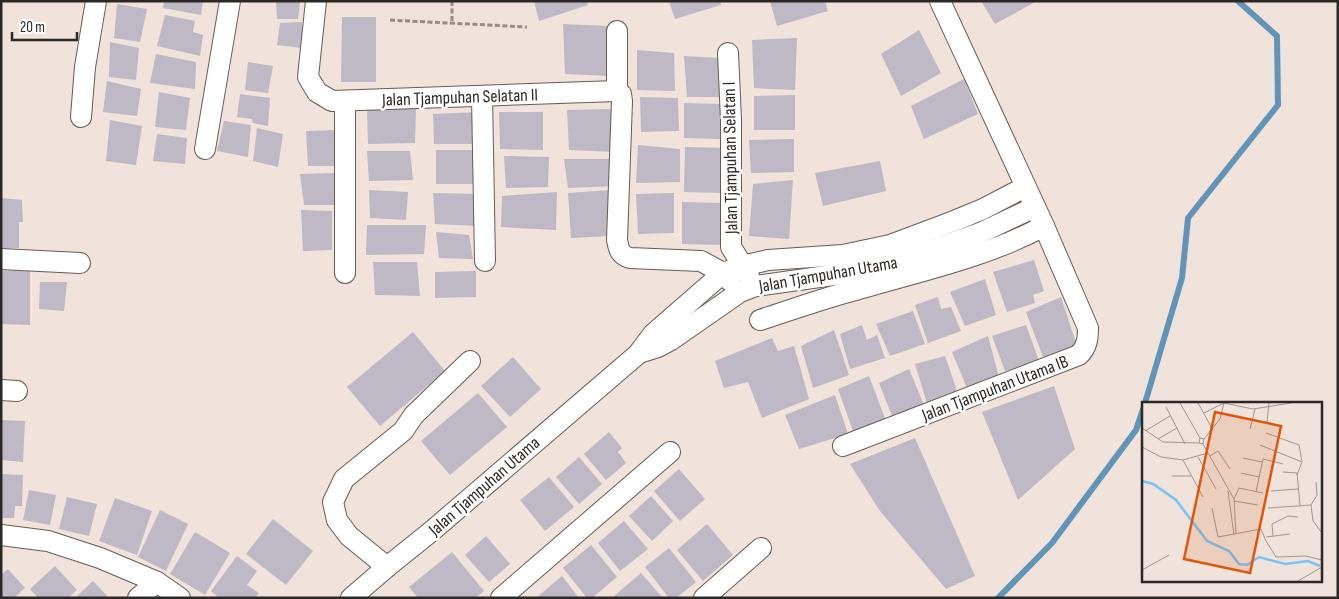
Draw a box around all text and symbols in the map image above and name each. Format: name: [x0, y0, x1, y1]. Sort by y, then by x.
scale bar: [12, 10, 78, 42]
text: 20 m: [20, 18, 45, 37]
street label: Jalan Tjampuhan Selatan I: [719, 82, 742, 235]
street label: Jalan Tjampuhan Selatan II: [381, 84, 538, 111]
street label: Jalan Tjampuhan Utama: [756, 252, 899, 297]
street label: Jalan Tjampuhan Utama IB: [918, 351, 1071, 426]
inset map: [1142, 402, 1322, 582]
street label: Jalan Tjampuhan Utama: [424, 432, 544, 541]

